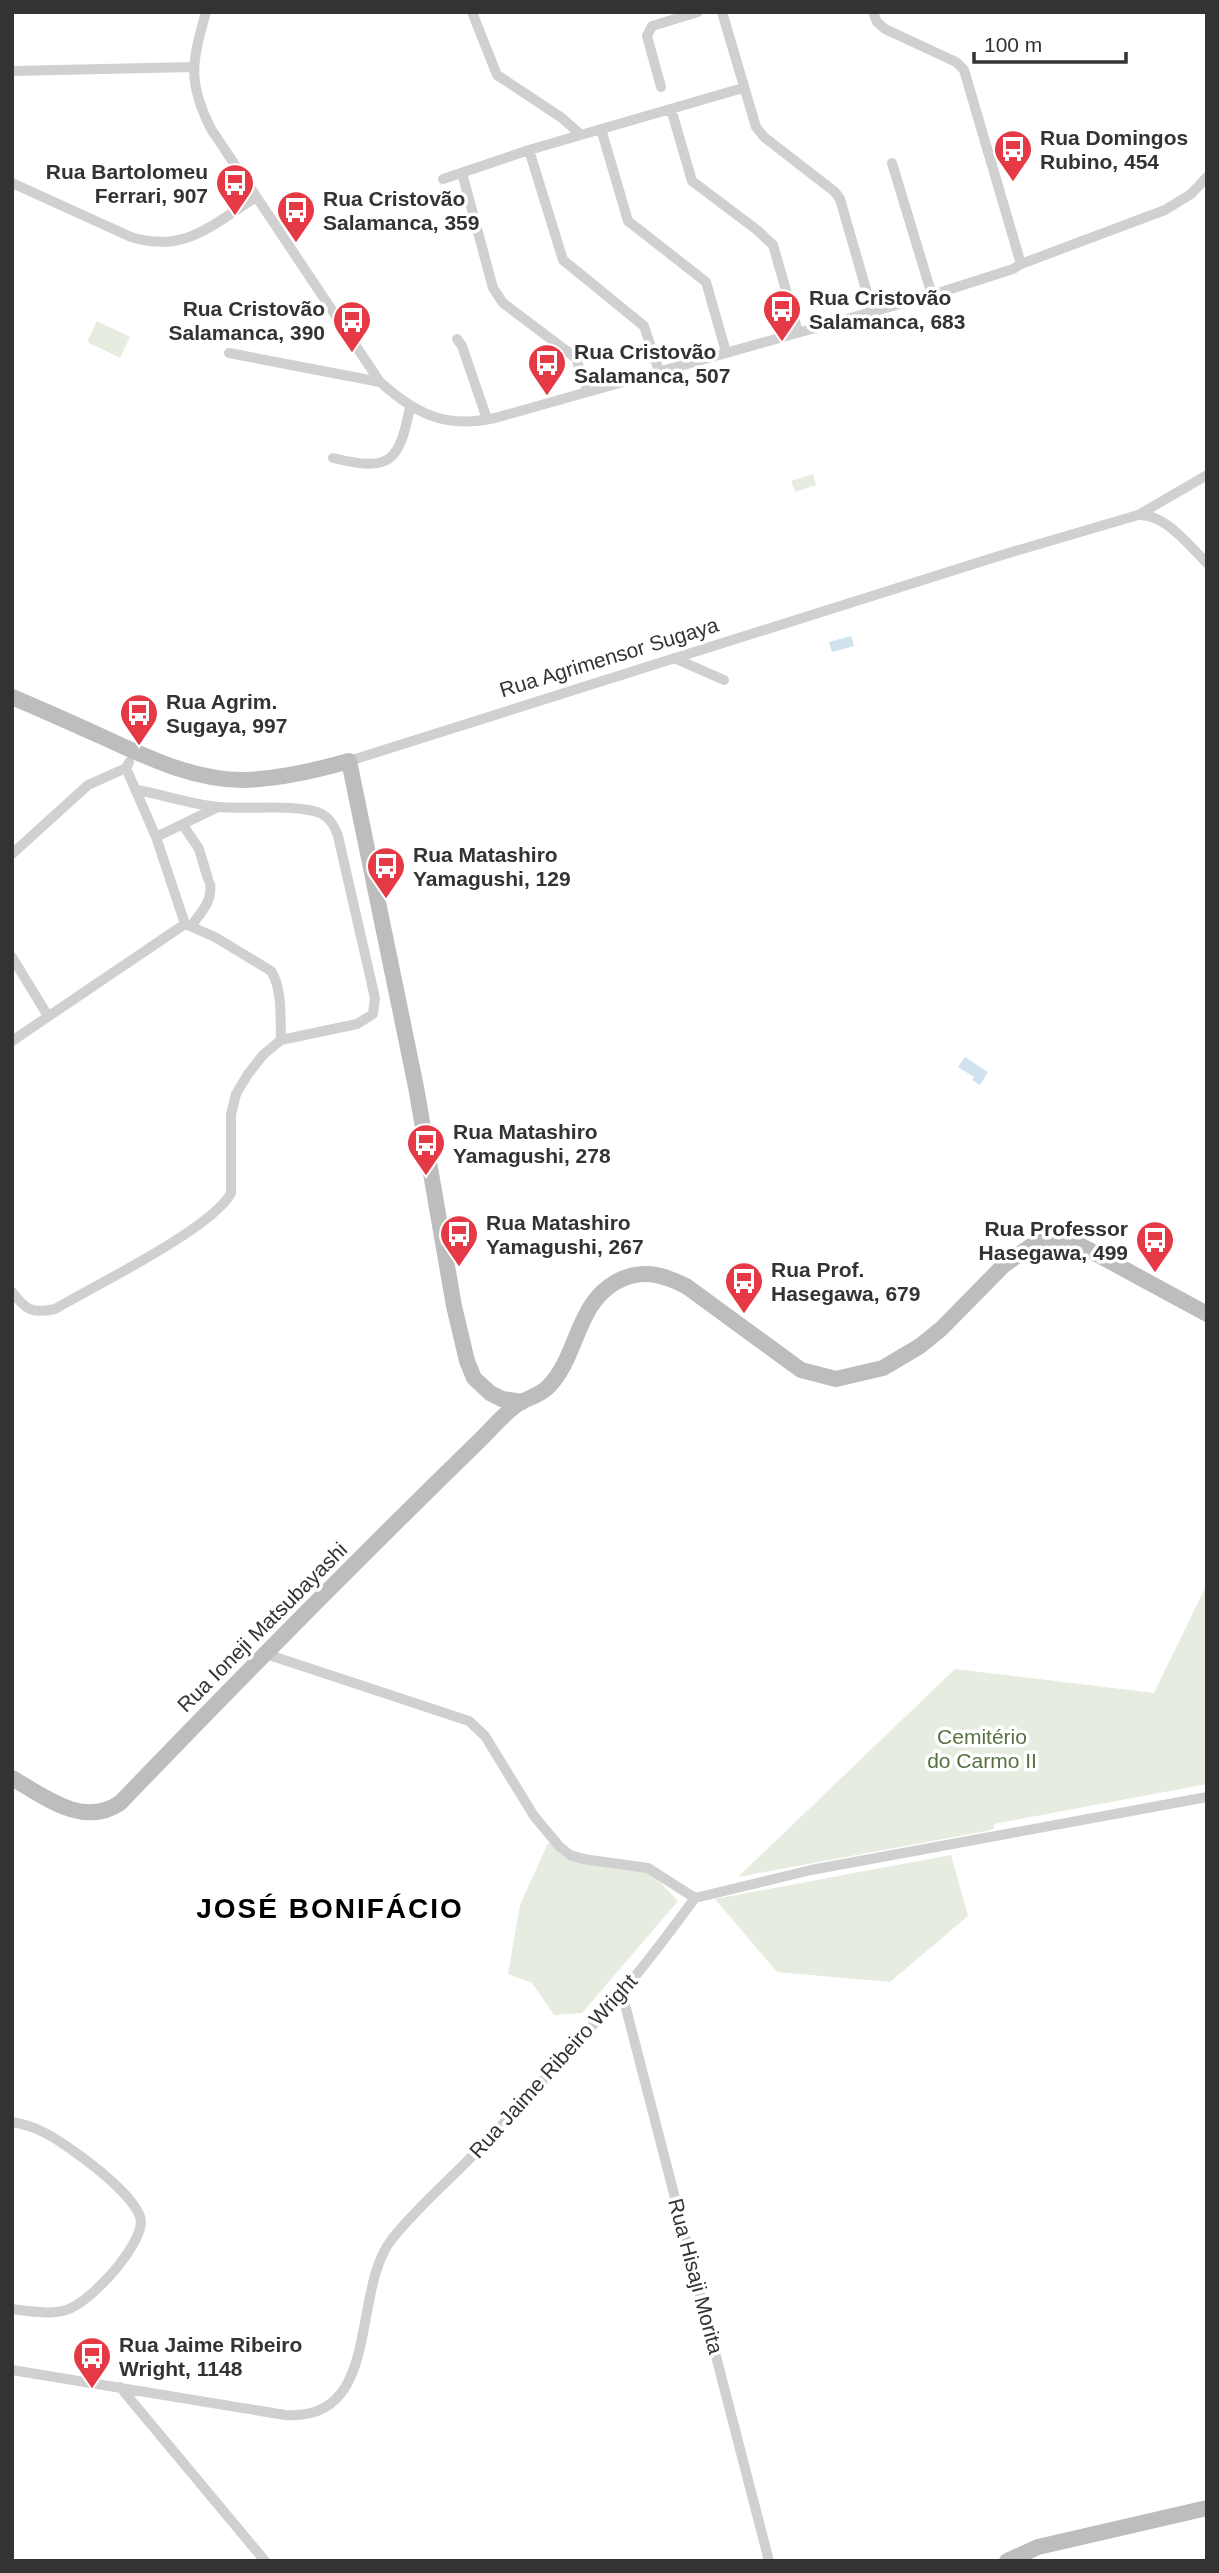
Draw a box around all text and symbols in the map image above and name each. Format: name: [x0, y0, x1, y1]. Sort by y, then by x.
scale bar: [974, 21, 1126, 65]
text: 100 m: [984, 33, 1042, 56]
place label: Rua Domingos Rubino, 454: [1040, 126, 1188, 173]
bus stop icon: Rua Domingos Rubino, 454: [992, 128, 1034, 183]
place label: Rua Bartolomeu Ferrari, 907: [46, 160, 208, 207]
bus stop icon: Rua Bartolomeu Ferrari, 907: [214, 162, 256, 217]
place label: Rua Cristovão Salamanca, 359: [323, 187, 479, 234]
bus stop icon: Rua Cristovão Salamanca, 359: [275, 189, 317, 244]
place label: Rua Cristovão Salamanca, 683: [809, 286, 965, 333]
bus stop icon: Rua Cristovão Salamanca, 683: [761, 288, 803, 343]
place label: Rua Cristovão Salamanca, 390: [169, 297, 325, 344]
bus stop icon: Rua Cristovão Salamanca, 390: [331, 299, 373, 354]
place label: Rua Cristovão Salamanca, 507: [574, 340, 730, 387]
bus stop icon: Rua Cristovão Salamanca, 507: [526, 342, 568, 397]
street label: Rua Agrimensor Sugaya: [497, 613, 722, 701]
place label: Rua Agrim. Sugaya, 997: [166, 690, 287, 737]
bus stop icon: Rua Agrim. Sugaya, 997: [118, 692, 160, 747]
place label: Rua Matashiro Yamagushi, 129: [413, 843, 571, 890]
bus stop icon: Rua Matashiro Yamagushi, 129: [365, 845, 407, 900]
place label: Rua Matashiro Yamagushi, 278: [453, 1120, 611, 1167]
bus stop icon: Rua Matashiro Yamagushi, 278: [405, 1122, 447, 1177]
place label: Rua Matashiro Yamagushi, 267: [486, 1211, 644, 1258]
bus stop icon: Rua Matashiro Yamagushi, 267: [438, 1213, 480, 1268]
place label: Rua Professor Hasegawa, 499: [979, 1217, 1128, 1264]
bus stop icon: Rua Professor Hasegawa, 499: [1134, 1219, 1176, 1274]
place label: Rua Prof. Hasegawa, 679: [771, 1258, 920, 1305]
bus stop icon: Rua Prof. Hasegawa, 679: [723, 1260, 765, 1315]
street label: Rua Ioneji Matsubayashi: [173, 1538, 351, 1716]
park label: Cemitério do Carmo II: [927, 1725, 1037, 1772]
district label: JOSÉ BONIFÁCIO: [196, 1893, 464, 1924]
street label: Rua Jaime Ribeiro Wright: [465, 1969, 642, 2162]
street label: Rua Hisaji Morita: [664, 2196, 728, 2356]
place label: Rua Jaime Ribeiro Wright, 1148: [119, 2333, 302, 2380]
bus stop icon: Rua Jaime Ribeiro Wright, 1148: [71, 2335, 113, 2390]

